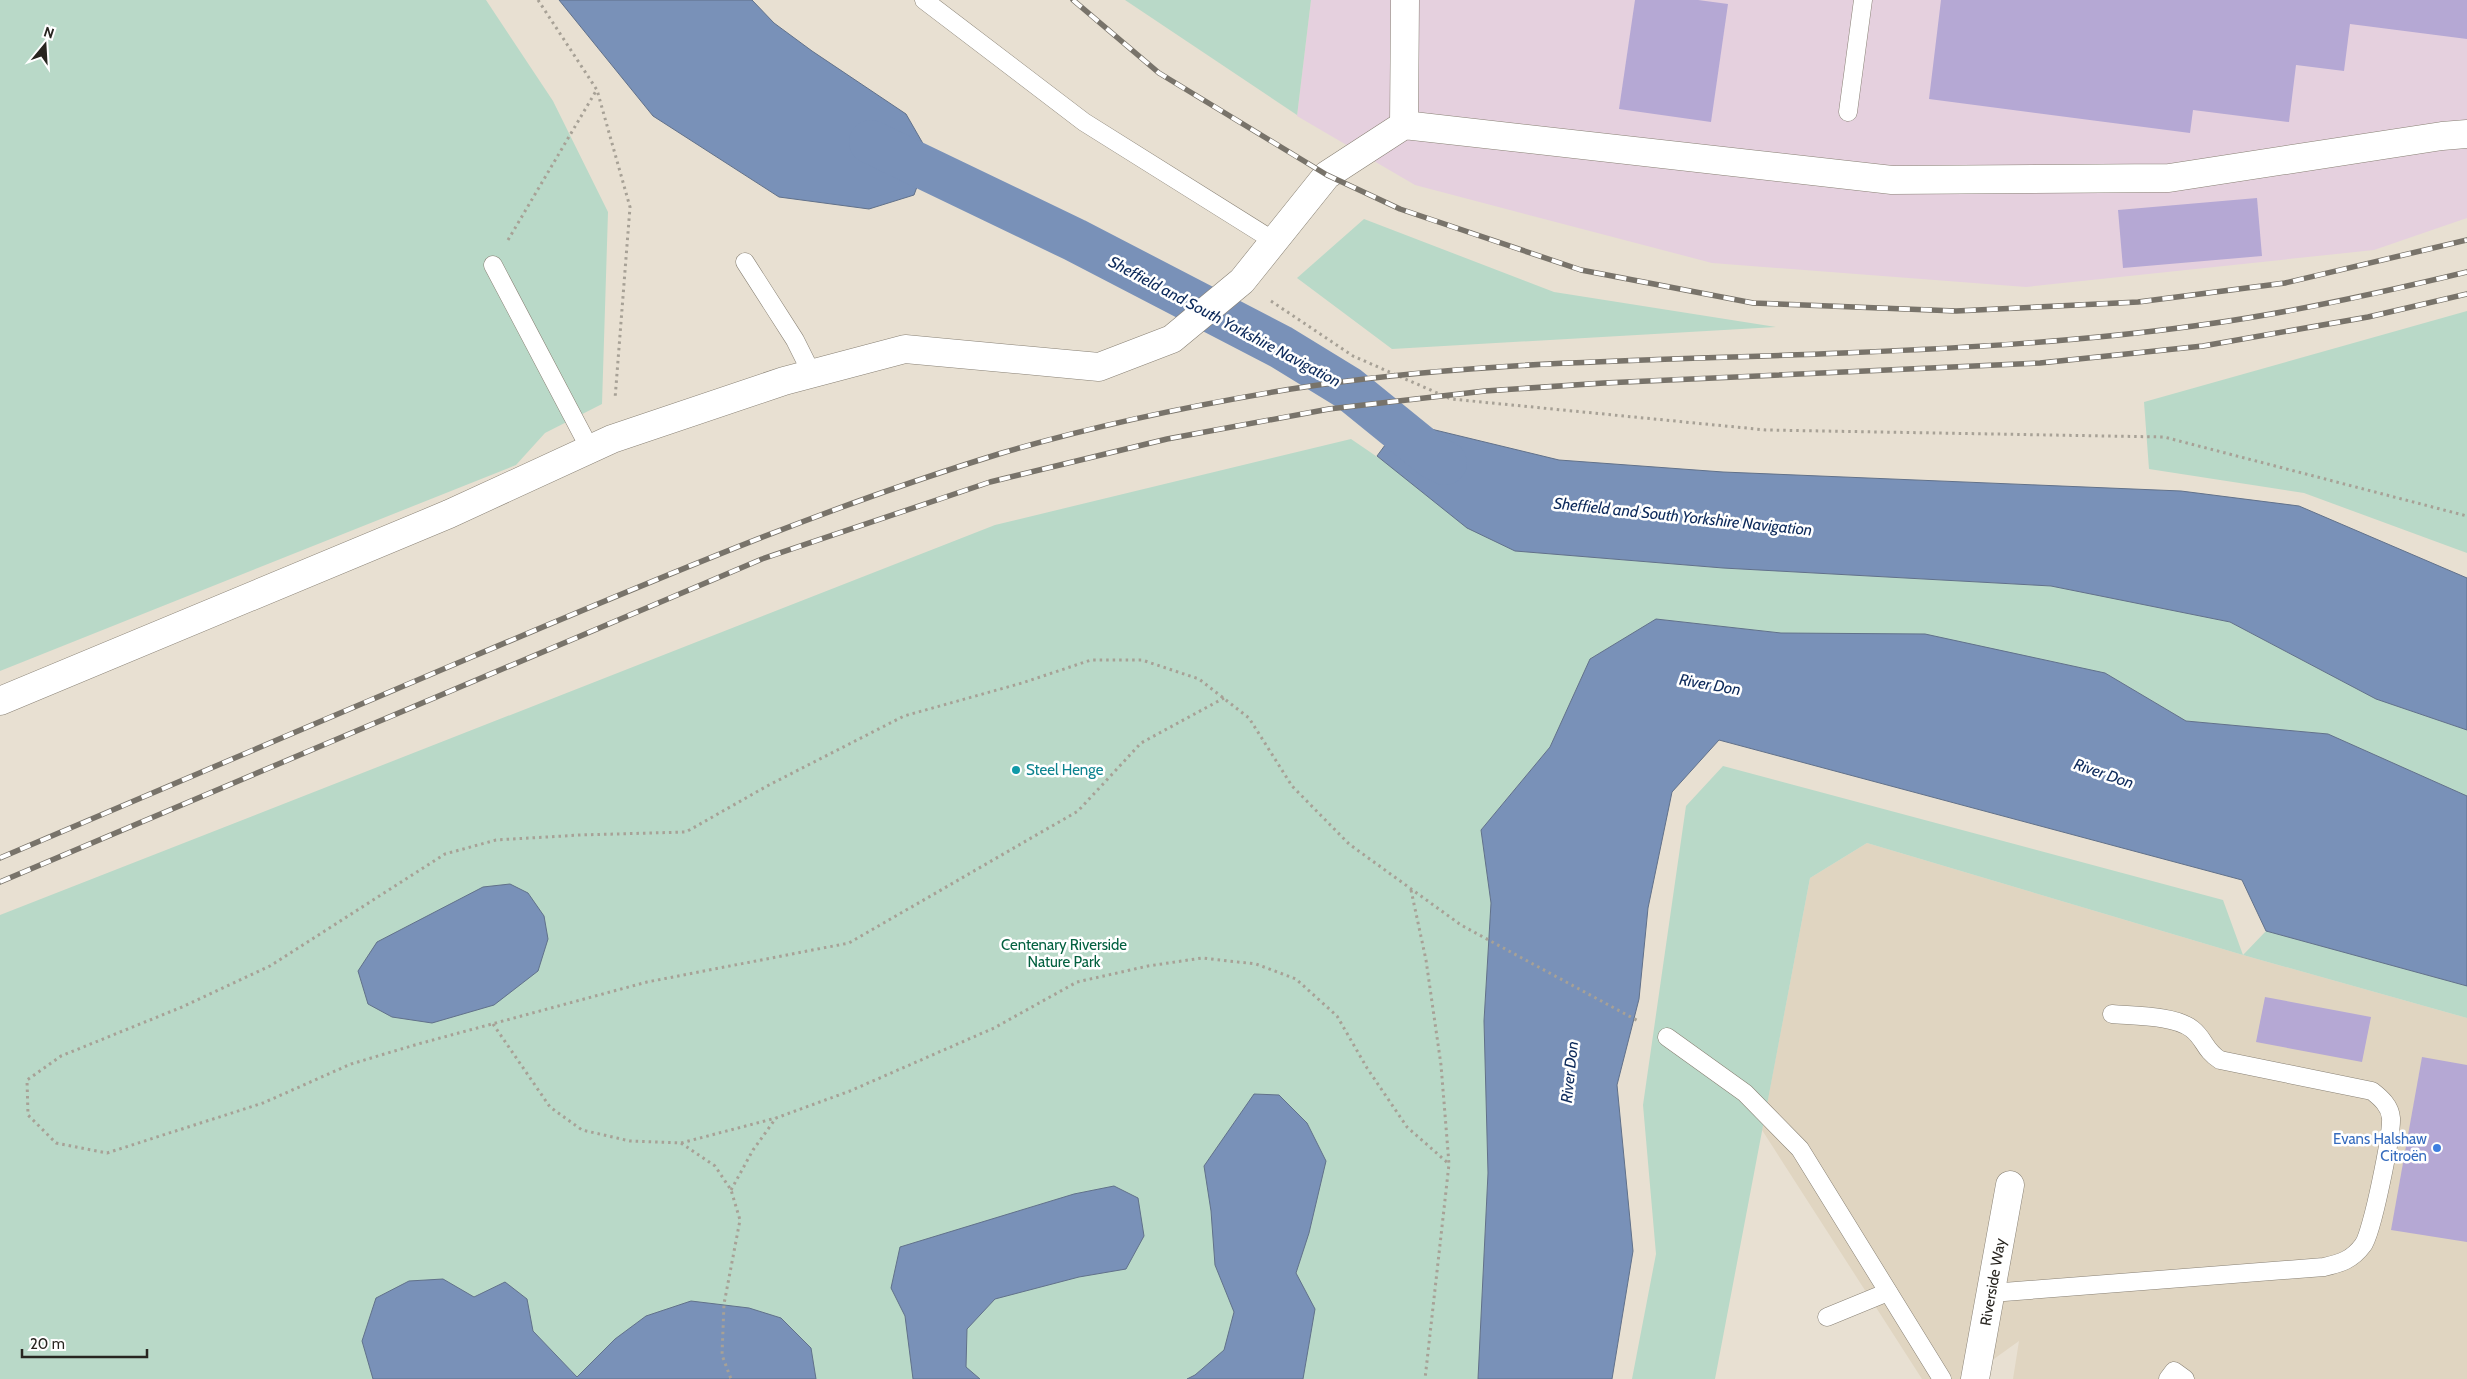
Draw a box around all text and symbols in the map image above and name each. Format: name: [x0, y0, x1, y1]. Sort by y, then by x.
north arrow: [20, 20, 70, 70]
text: N: [42, 23, 57, 43]
water label: Sheffield and South Yorkshire Navigation: [1106, 252, 1344, 391]
water label: Sheffield and South Yorkshire Navigation: [1553, 493, 1813, 540]
water label: River Don: [1678, 670, 1742, 699]
water label: River Don: [2071, 754, 2136, 793]
place label: Steel Henge: [1026, 761, 1104, 779]
marker: Steel Henge: [1010, 764, 1022, 776]
park label: Centenary Riverside Nature Park: [1001, 936, 1127, 971]
water label: River Don: [1557, 1040, 1582, 1104]
place label: Evans Halshaw Citroën: [2333, 1130, 2427, 1165]
marker: Evans Halshaw Citroën: [2431, 1142, 2443, 1154]
street label: Riverside Way: [1976, 1236, 2010, 1327]
scale bar: [22, 1326, 148, 1358]
text: 20 m: [30, 1335, 65, 1353]

